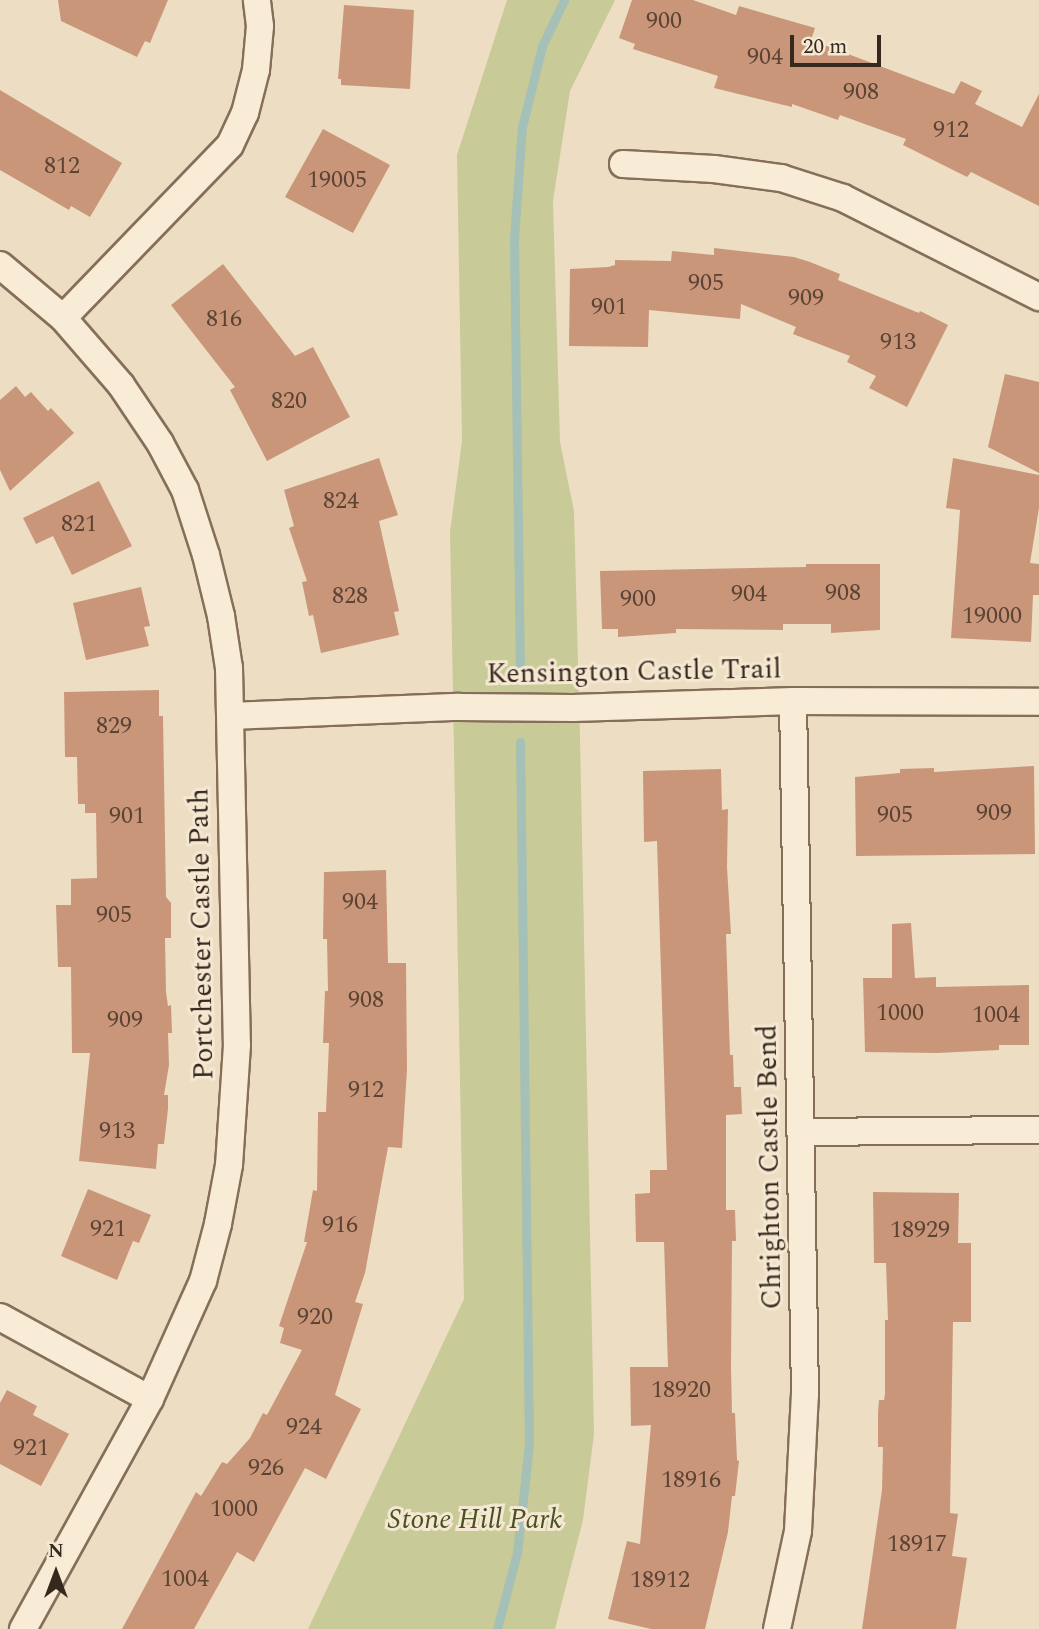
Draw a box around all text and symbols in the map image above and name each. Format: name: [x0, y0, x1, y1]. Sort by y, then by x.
house number: 900: [646, 8, 682, 36]
scale bar: [794, 21, 885, 65]
text: 20 m: [803, 31, 847, 63]
house number: 904: [747, 44, 783, 72]
house number: 908: [843, 79, 879, 107]
house number: 912: [933, 117, 969, 145]
house number: 812: [44, 153, 80, 181]
house number: 19005: [307, 167, 367, 195]
house number: 905: [688, 270, 724, 298]
house number: 909: [788, 285, 824, 313]
house number: 901: [591, 294, 627, 322]
house number: 816: [206, 306, 242, 334]
house number: 913: [880, 329, 916, 357]
house number: 820: [271, 388, 307, 416]
house number: 824: [323, 488, 359, 516]
house number: 821: [61, 511, 97, 539]
house number: 908: [825, 580, 861, 608]
house number: 904: [731, 581, 767, 609]
house number: 828: [332, 583, 368, 611]
house number: 900: [620, 586, 656, 614]
house number: 19000: [962, 603, 1022, 631]
street label: Kensington Castle Trail: [486, 653, 782, 691]
house number: 829: [96, 713, 132, 741]
street label: Portchester Castle Path: [183, 788, 221, 1080]
house number: 909: [976, 800, 1012, 828]
house number: 905: [877, 802, 913, 830]
house number: 901: [109, 803, 145, 831]
house number: 904: [342, 889, 378, 917]
house number: 905: [96, 902, 132, 930]
house number: 908: [348, 987, 384, 1015]
house number: 1000: [876, 1000, 924, 1028]
house number: 1004: [972, 1002, 1020, 1030]
house number: 909: [107, 1007, 143, 1035]
street label: Chrighton Castle Bend: [751, 1024, 789, 1310]
house number: 912: [348, 1077, 384, 1105]
house number: 913: [99, 1118, 135, 1146]
house number: 916: [322, 1212, 358, 1240]
house number: 921: [90, 1216, 126, 1244]
house number: 18929: [890, 1217, 950, 1245]
house number: 920: [297, 1304, 333, 1332]
house number: 18920: [651, 1377, 711, 1405]
house number: 924: [286, 1414, 322, 1442]
house number: 921: [13, 1435, 49, 1463]
house number: 926: [248, 1455, 284, 1483]
house number: 18916: [661, 1467, 721, 1495]
house number: 1000: [210, 1496, 258, 1524]
park label: Stone Hill Park: [388, 1503, 562, 1537]
house number: 18917: [887, 1531, 947, 1559]
text: N: [48, 1537, 64, 1566]
north arrow: [21, 1538, 91, 1608]
house number: 1004: [161, 1566, 209, 1594]
house number: 18912: [630, 1567, 690, 1595]

